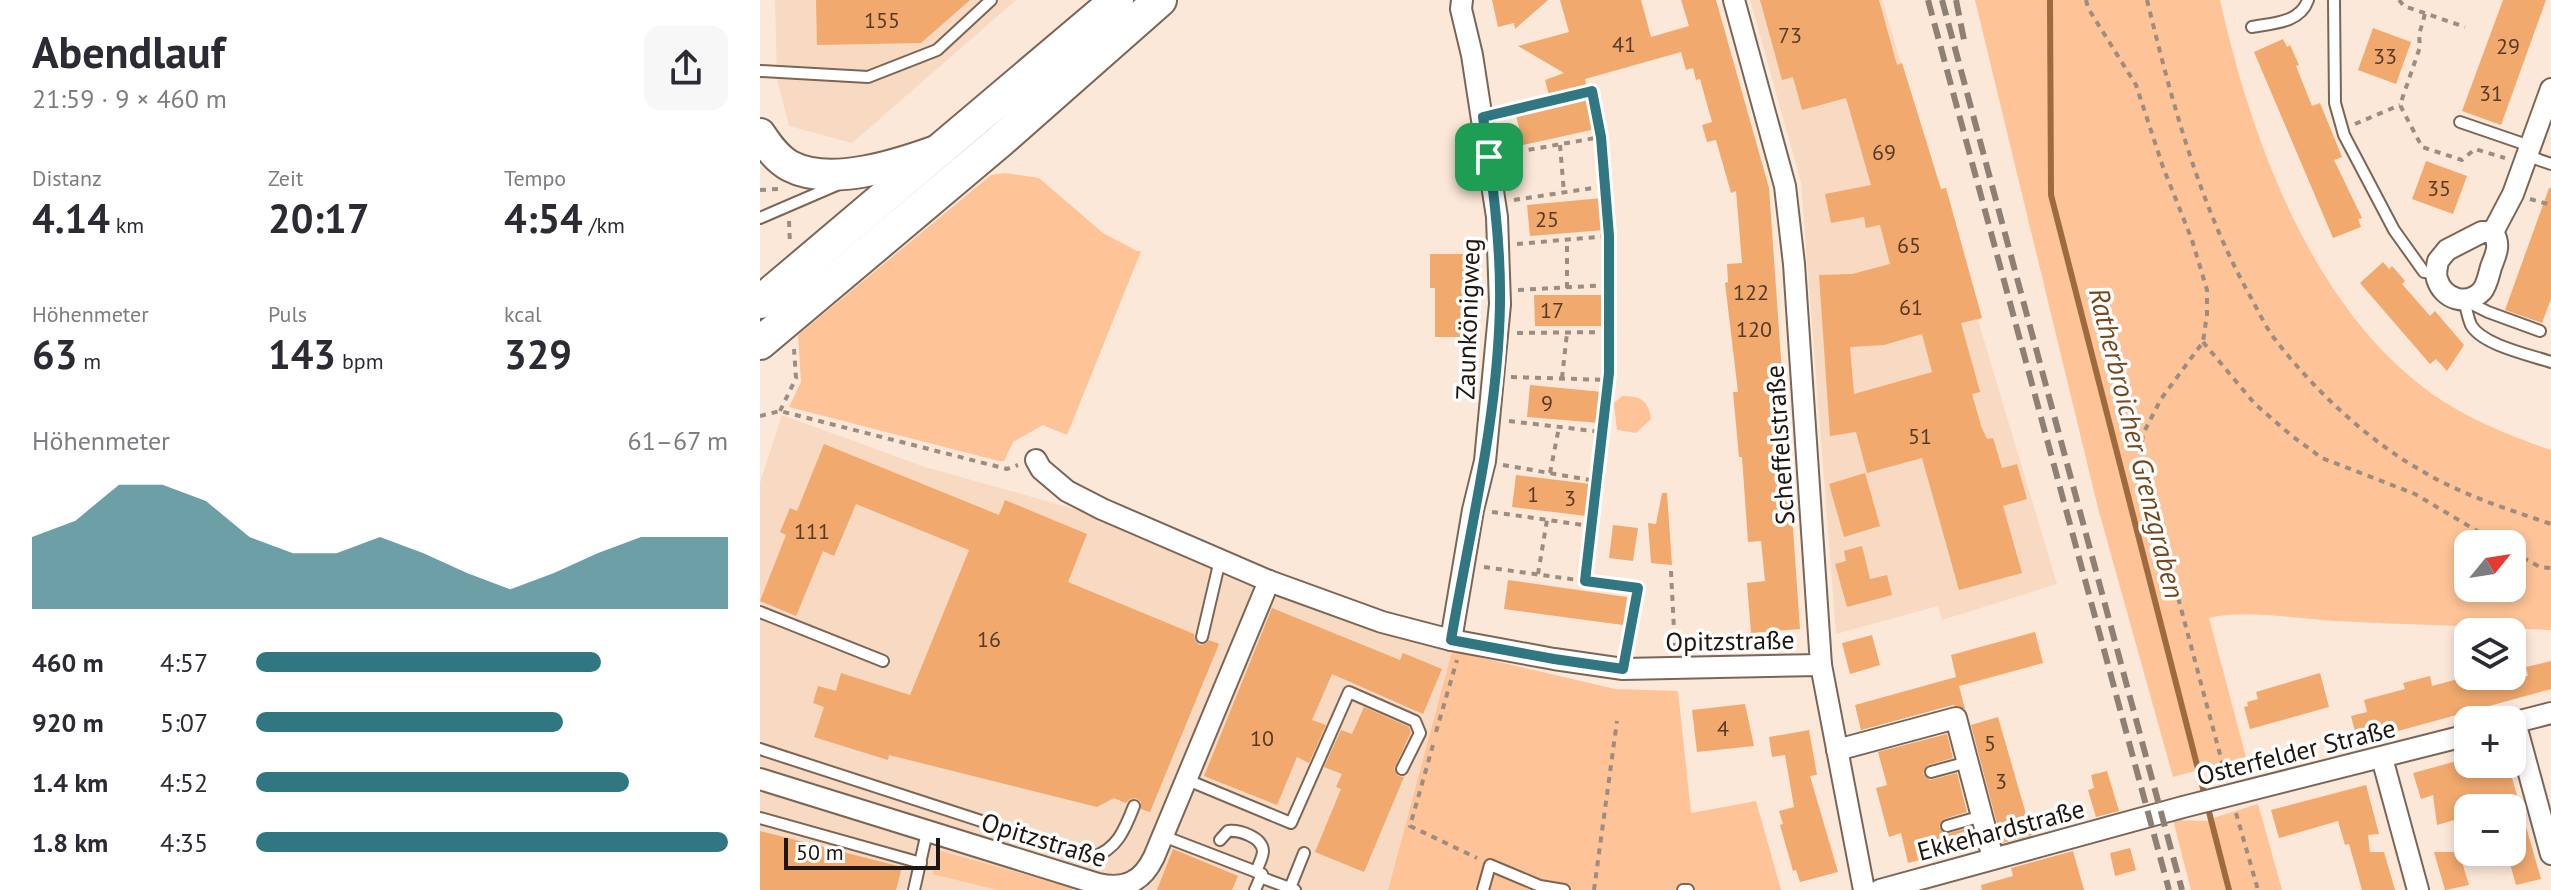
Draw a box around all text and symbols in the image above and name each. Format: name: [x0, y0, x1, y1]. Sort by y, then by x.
house number: 155: [864, 6, 900, 34]
house number: 73: [1778, 21, 1802, 49]
text: Abendlauf: [32, 23, 225, 80]
button: share: [644, 26, 728, 110]
house number: 41: [1612, 30, 1636, 58]
house number: 29: [2496, 32, 2520, 60]
house number: 33: [2373, 42, 2397, 70]
house number: 31: [2479, 79, 2503, 107]
text: 21:59 · 9 × 460 m: [32, 82, 227, 115]
pin: [1455, 123, 1523, 191]
icon: arrive: [1467, 135, 1511, 179]
house number: 69: [1872, 138, 1896, 166]
text: Distanz: [32, 164, 102, 192]
text: Zeit: [268, 164, 303, 192]
text: Tempo: [504, 164, 566, 192]
house number: 35: [2427, 174, 2451, 202]
text: 4.14: [32, 192, 110, 244]
text: 20:17: [268, 192, 369, 244]
text: 4:54: [504, 192, 583, 244]
house number: 25: [1535, 205, 1559, 233]
text: km: [110, 211, 144, 239]
text: /km: [583, 211, 625, 239]
house number: 65: [1897, 231, 1921, 259]
street label: Zaunkönigweg: [1448, 238, 1487, 400]
house number: 122: [1733, 278, 1769, 306]
water label: Ratherbroicher Grenzgraben: [2081, 284, 2194, 602]
house number: 61: [1899, 293, 1923, 321]
house number: 17: [1540, 296, 1564, 324]
text: Höhenmeter: [32, 300, 149, 328]
text: Puls: [268, 300, 307, 328]
text: kcal: [504, 300, 542, 328]
house number: 120: [1736, 315, 1772, 343]
text: 63: [32, 328, 77, 380]
text: 143: [268, 328, 336, 380]
text: 329: [504, 328, 572, 380]
text: m: [77, 347, 101, 375]
text: bpm: [336, 347, 384, 375]
street label: Scheffelstraße: [1757, 364, 1802, 526]
house number: 9: [1541, 389, 1553, 417]
house number: 51: [1908, 422, 1932, 450]
text: Höhenmeter: [32, 424, 170, 457]
text: 61–67 m: [628, 424, 728, 457]
house number: 1: [1527, 480, 1539, 508]
house number: 3: [1564, 484, 1576, 512]
house number: 111: [794, 517, 830, 545]
north arrow: [2454, 530, 2526, 602]
map controls: [2454, 530, 2526, 866]
button: layers: [2454, 618, 2526, 690]
street label: Opitzstraße: [1665, 623, 1795, 658]
house number: 16: [977, 625, 1001, 653]
text: 460 m: [32, 646, 104, 679]
text: 4:57: [160, 646, 208, 679]
text: 920 m: [32, 706, 104, 739]
text: 5:07: [160, 706, 208, 739]
button: +: [2454, 706, 2526, 778]
street label: Osterfelder Straße: [2193, 711, 2399, 792]
house number: 4: [1717, 714, 1729, 742]
house number: 10: [1250, 724, 1274, 752]
house number: 5: [1984, 729, 1996, 757]
text: 1.4 km: [32, 766, 108, 799]
text: 4:52: [160, 766, 208, 799]
house number: 3: [1995, 767, 2007, 795]
street label: Ekkehardstraße: [1914, 791, 2088, 868]
button: −: [2454, 794, 2526, 866]
street label: Opitzstraße: [977, 805, 1111, 874]
text: 1.8 km: [32, 826, 108, 859]
text: 4:35: [160, 826, 208, 859]
scale bar: [784, 834, 940, 870]
text: 50 m: [796, 838, 844, 866]

